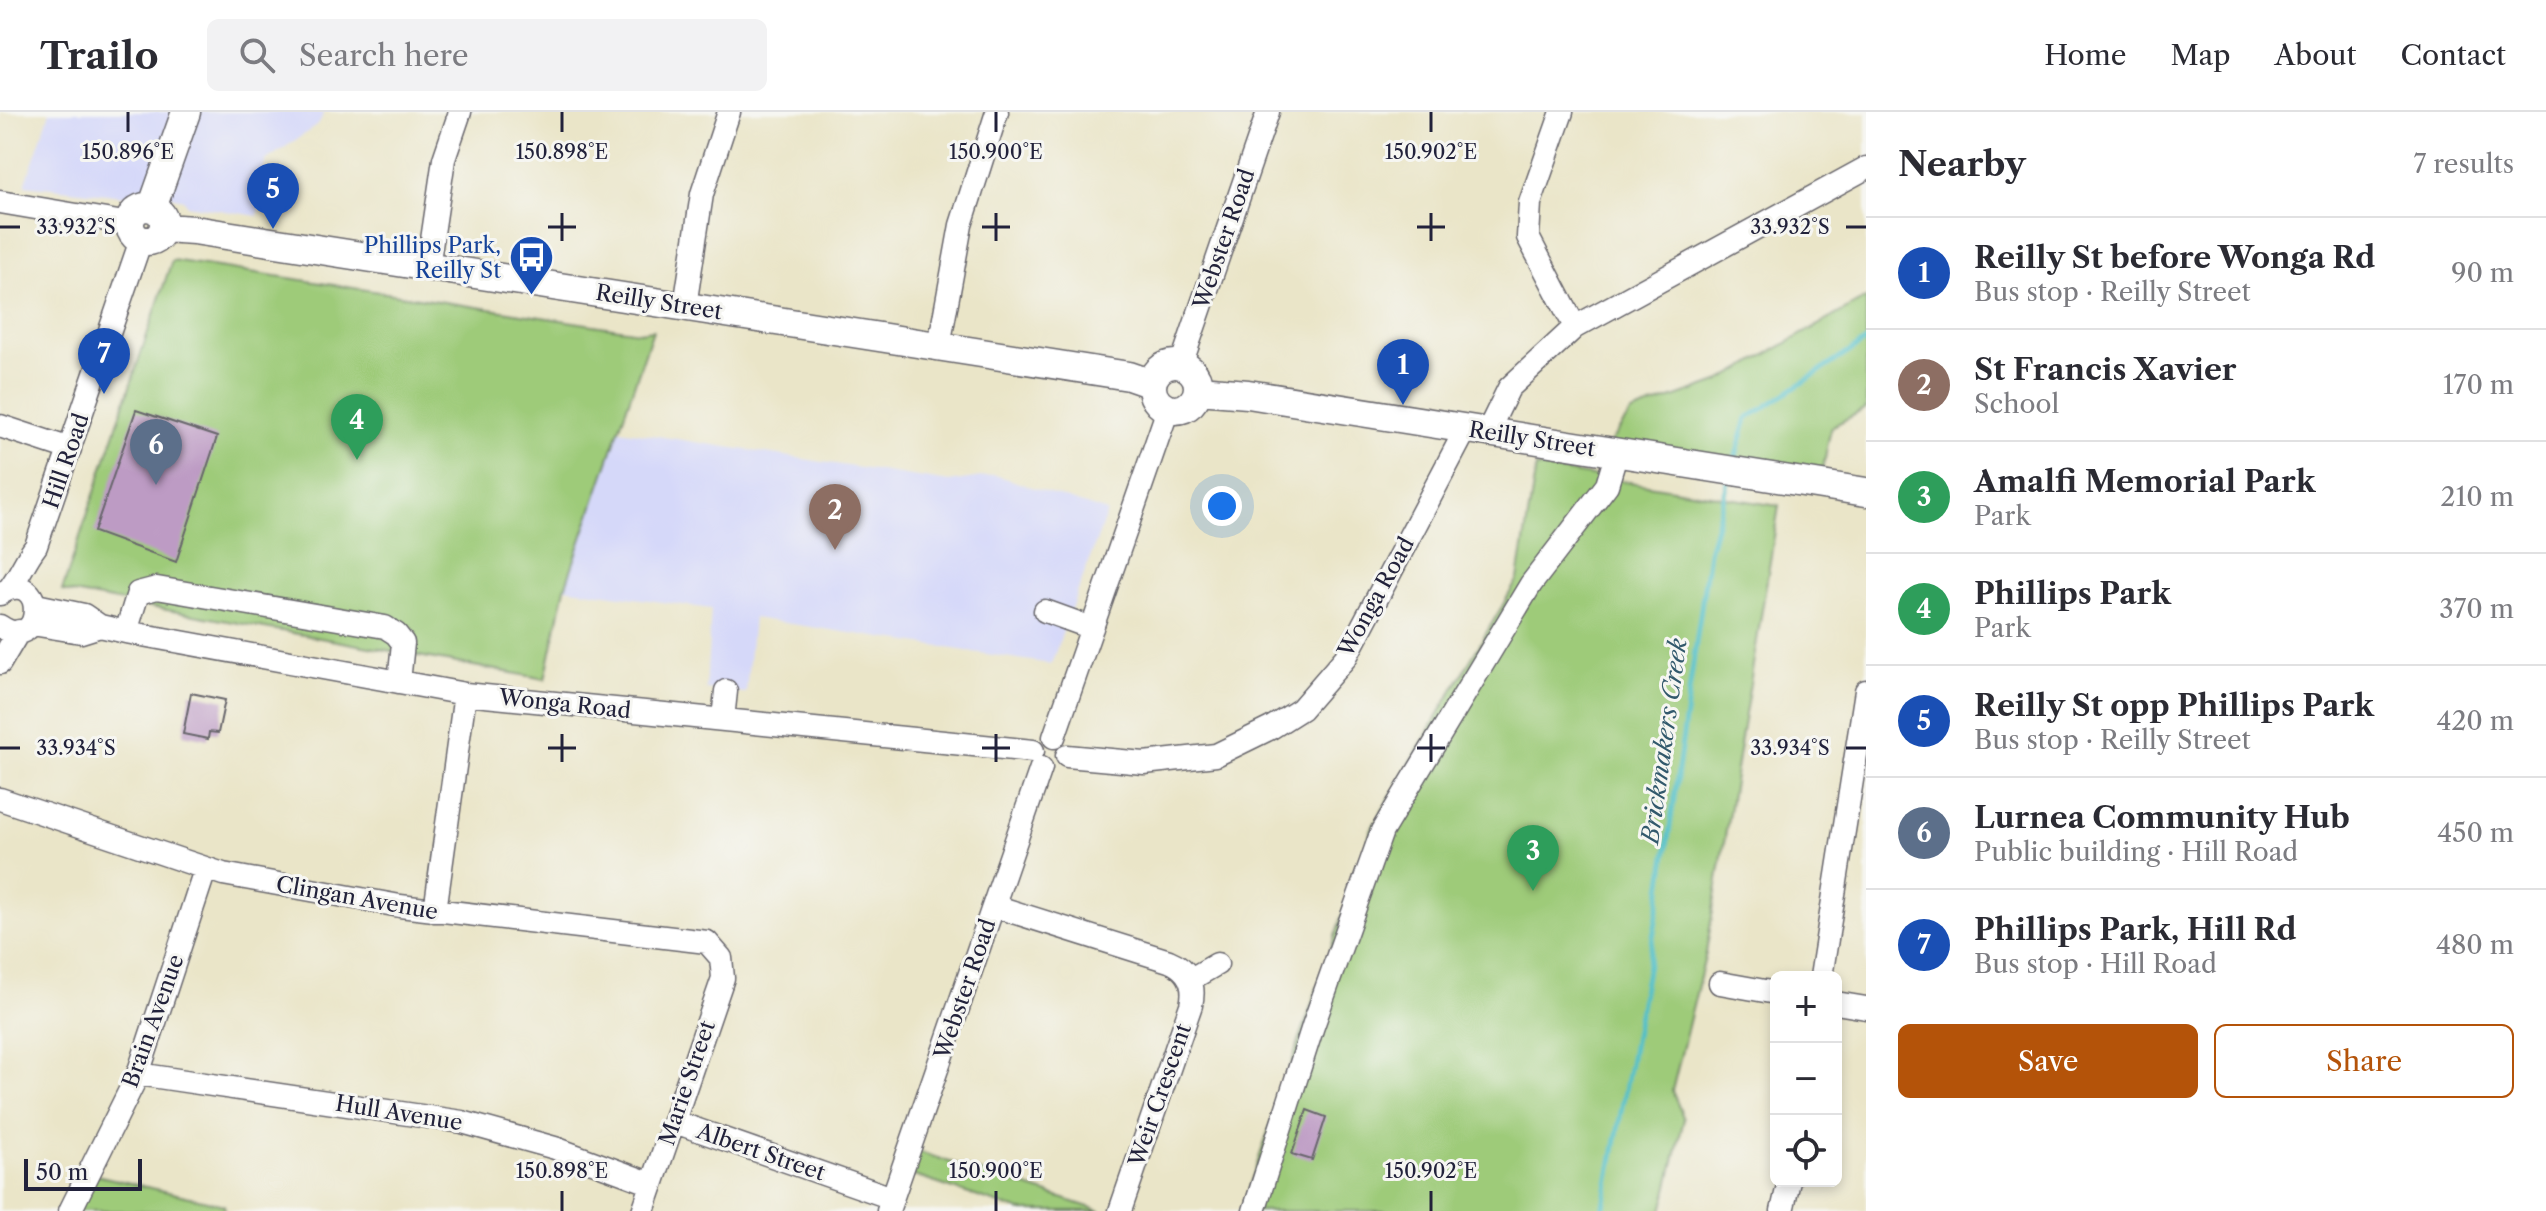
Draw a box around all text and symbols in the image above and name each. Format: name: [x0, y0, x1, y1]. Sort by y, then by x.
search box: [207, 19, 767, 91]
text: Trailo: [40, 32, 159, 79]
icon: search: [235, 33, 279, 77]
text: Search here: [299, 37, 469, 74]
text: Home: [2044, 38, 2126, 72]
text: Map: [2170, 38, 2230, 72]
text: About: [2274, 38, 2356, 72]
text: Contact: [2400, 38, 2506, 72]
text: 150.896°E: [82, 140, 174, 164]
text: 150.898°E: [516, 140, 608, 164]
text: 150.900°E: [949, 140, 1043, 164]
text: 150.902°E: [1385, 140, 1477, 164]
text: Nearby: [1898, 143, 2026, 185]
text: 7 results: [2414, 148, 2514, 180]
pin: 5: [247, 163, 299, 229]
street label: Webster Road: [1187, 165, 1261, 314]
text: 33.932°S: [36, 215, 116, 239]
text: 33.932°S: [1750, 215, 1830, 239]
place label: Phillips Park, Reilly St: [364, 232, 501, 284]
bus stop icon: Phillips Park, Reilly St: [508, 234, 556, 297]
text: Reilly St before Wonga Rd: [1974, 239, 2375, 276]
text: 1: [1918, 257, 1930, 289]
text: 90 m: [2451, 257, 2514, 289]
text: Bus stop · Reilly Street: [1974, 276, 2251, 308]
street label: Reilly Street: [594, 279, 724, 325]
pin: 7: [78, 328, 130, 394]
pin: 1: [1377, 339, 1429, 405]
text: St Francis Xavier: [1974, 351, 2237, 388]
text: 2: [1916, 369, 1932, 401]
text: 170 m: [2443, 369, 2514, 401]
text: School: [1974, 388, 2059, 420]
pin: 4: [331, 394, 383, 460]
street label: Hill Road: [37, 410, 95, 512]
street label: Reilly Street: [1467, 416, 1597, 462]
pin: 6: [130, 419, 182, 485]
text: Amalfi Memorial Park: [1974, 463, 2315, 500]
text: 3: [1917, 481, 1931, 513]
text: 210 m: [2441, 481, 2514, 513]
pin: 2: [809, 484, 861, 550]
your location: [1202, 486, 1242, 526]
text: Park: [1974, 500, 2031, 532]
street label: Wonga Road: [1332, 532, 1420, 662]
text: Phillips Park: [1974, 575, 2171, 612]
text: 4: [1916, 593, 1932, 625]
text: 370 m: [2439, 593, 2514, 625]
text: Park: [1974, 612, 2031, 644]
water label: Brickmakers Creek: [1635, 636, 1693, 848]
street label: Wonga Road: [497, 684, 632, 724]
text: Reilly St opp Phillips Park: [1974, 687, 2374, 724]
text: 5: [1917, 705, 1931, 737]
text: 420 m: [2436, 705, 2514, 737]
text: Bus stop · Reilly Street: [1974, 724, 2251, 756]
text: 33.934°S: [36, 736, 116, 760]
text: 33.934°S: [1750, 736, 1830, 760]
text: Lurnea Community Hub: [1974, 799, 2350, 836]
text: 6: [1916, 817, 1932, 849]
text: 450 m: [2437, 817, 2514, 849]
pin: 3: [1507, 825, 1559, 891]
text: Public building · Hill Road: [1974, 836, 2298, 868]
street label: Clingan Avenue: [274, 870, 440, 926]
text: Phillips Park, Hill Rd: [1974, 911, 2296, 948]
street label: Webster Road: [928, 915, 1002, 1064]
text: 7: [1917, 929, 1931, 961]
text: 480 m: [2436, 929, 2514, 961]
text: Bus stop · Hill Road: [1974, 948, 2217, 980]
street label: Brain Avenue: [116, 951, 190, 1091]
map controls: [1770, 971, 1842, 1187]
button: +: [1770, 971, 1842, 1043]
street label: Marie Street: [653, 1017, 721, 1149]
street label: Weir Crescent: [1123, 1020, 1197, 1171]
button: Save: [1898, 1024, 2198, 1098]
button: Share: [2214, 1024, 2514, 1098]
button: −: [1770, 1043, 1842, 1115]
street label: Hull Avenue: [334, 1090, 464, 1136]
button: locate: [1770, 1115, 1842, 1187]
street label: Albert Street: [692, 1117, 829, 1187]
scale bar: [24, 1155, 142, 1191]
text: 50 m: [36, 1159, 88, 1186]
text: 150.898°E: [516, 1159, 608, 1183]
text: 150.900°E: [949, 1159, 1043, 1183]
text: 150.902°E: [1385, 1159, 1477, 1183]

